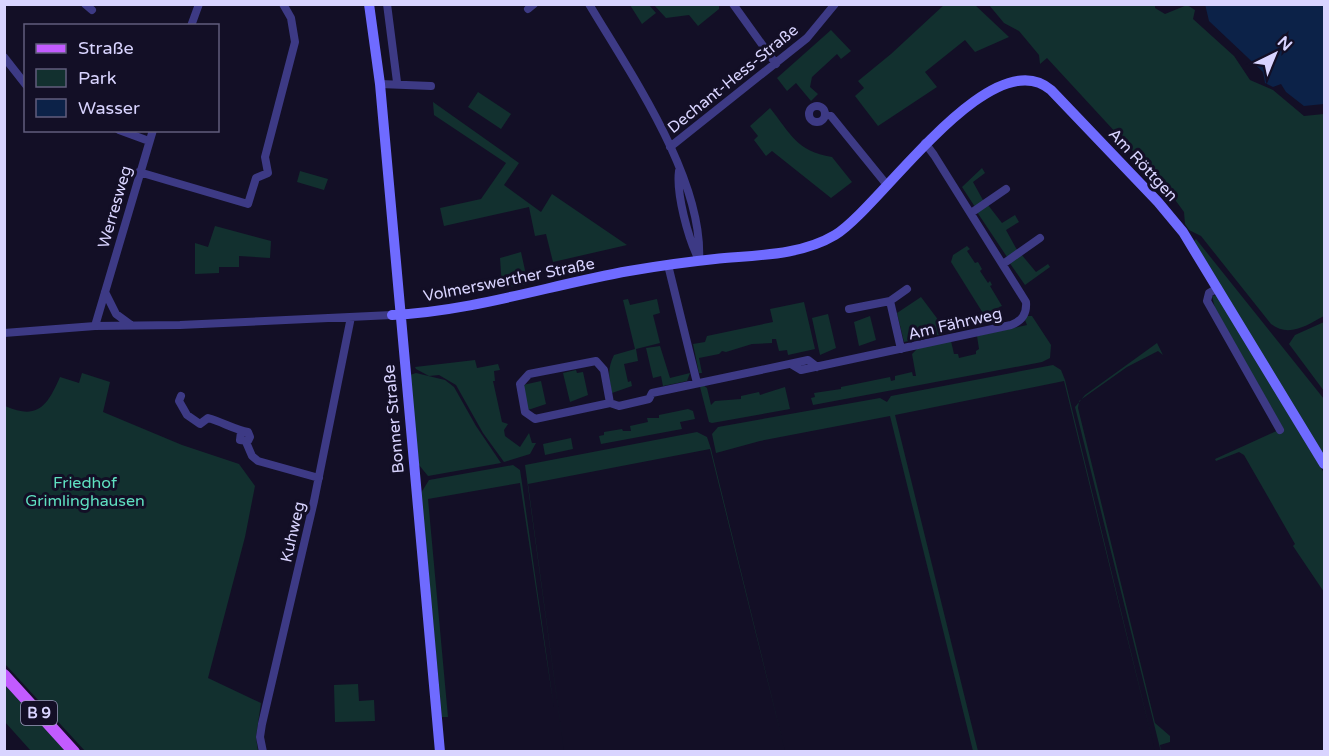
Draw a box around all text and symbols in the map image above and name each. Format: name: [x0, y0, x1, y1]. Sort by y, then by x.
street label: Dechant-Hess-Straße: [664, 20, 802, 138]
legend: [24, 24, 219, 132]
north arrow: [1245, 24, 1305, 84]
text: N: [1273, 32, 1296, 55]
text: Straße: [78, 37, 134, 59]
text: Park: [78, 67, 117, 89]
text: Wasser: [78, 97, 140, 119]
street label: Am Röttgen: [1104, 124, 1182, 206]
street label: Werresweg: [94, 163, 136, 251]
street label: Volmerswerther Straße: [422, 254, 596, 306]
street label: Am Fährweg: [906, 303, 1004, 345]
street label: Bonner Straße: [379, 364, 409, 474]
park label: Friedhof Grimlinghausen: [25, 473, 145, 511]
street label: Kuhweg: [276, 500, 310, 564]
road number: B 9: [21, 701, 57, 725]

